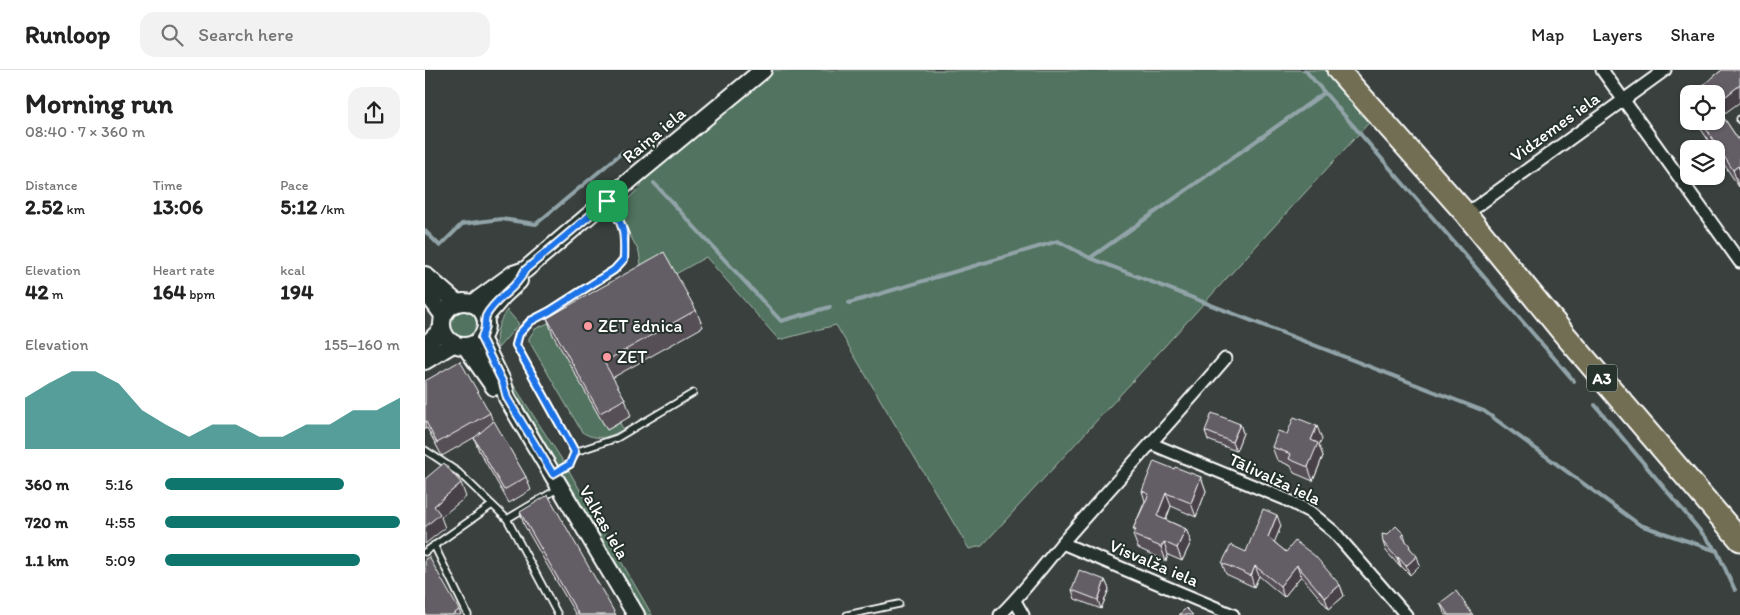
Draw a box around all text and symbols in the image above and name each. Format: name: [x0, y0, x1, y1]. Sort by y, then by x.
search box: [140, 12, 490, 57]
text: Runloop: [25, 20, 110, 49]
icon: search: [158, 21, 186, 49]
text: Search here: [198, 23, 293, 46]
text: Map: [1531, 24, 1564, 46]
text: Layers: [1592, 24, 1642, 46]
text: Share: [1670, 24, 1715, 46]
map controls: [1680, 85, 1725, 185]
button: locate: [1680, 85, 1725, 130]
text: Morning run: [25, 86, 173, 120]
button: share: [348, 87, 400, 139]
street label: Vidzemes iela: [1506, 87, 1605, 167]
street label: Raiņa iela: [618, 102, 691, 168]
text: 08:40 · 7 × 360 m: [25, 122, 145, 141]
button: layers: [1680, 140, 1725, 185]
text: Distance: [25, 177, 77, 194]
text: Time: [153, 177, 183, 194]
text: Pace: [280, 177, 308, 194]
pin: [586, 180, 628, 222]
icon: arrive: [593, 187, 621, 215]
text: 2.52: [25, 194, 63, 219]
text: 13:06: [153, 194, 203, 219]
text: 5:12: [280, 194, 317, 219]
text: km: [63, 201, 85, 218]
text: /km: [317, 201, 345, 218]
text: Elevation: [25, 262, 81, 279]
text: Heart rate: [153, 262, 215, 279]
text: kcal: [280, 262, 305, 279]
text: 42: [25, 279, 49, 304]
text: 164: [153, 279, 186, 304]
text: 194: [280, 279, 314, 304]
text: m: [49, 286, 64, 303]
text: bpm: [186, 286, 215, 303]
place label: ZET ēdnica: [598, 315, 682, 337]
marker: ZET ēdnica: [582, 320, 594, 332]
text: Elevation: [25, 335, 89, 354]
text: 155–160 m: [324, 335, 400, 354]
place label: ZET: [617, 346, 647, 368]
marker: ZET: [601, 351, 613, 363]
road number: A3: [1587, 364, 1617, 392]
street label: Tālivalža iela: [1225, 448, 1325, 510]
text: 360 m: [25, 475, 69, 494]
text: 5:16: [105, 475, 133, 494]
street label: Valkas iela: [574, 481, 634, 563]
text: 720 m: [25, 513, 68, 532]
text: 4:55: [105, 513, 135, 532]
street label: Visvalža iela: [1106, 534, 1203, 592]
text: 1.1 km: [25, 551, 69, 570]
text: 5:09: [105, 551, 136, 570]

